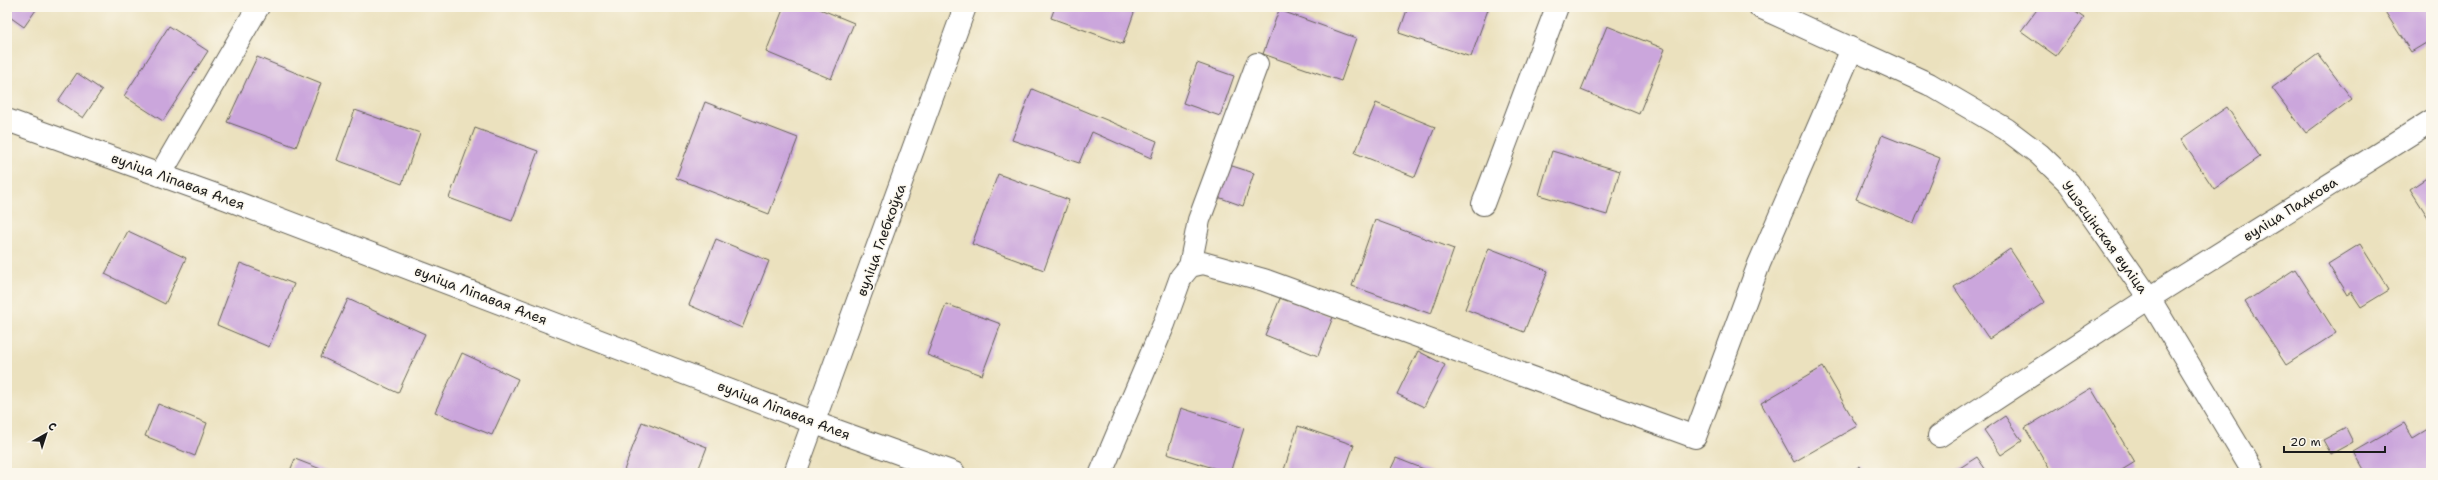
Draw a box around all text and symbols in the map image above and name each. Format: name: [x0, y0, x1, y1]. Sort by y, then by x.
street label: вуліца Ліпавая Алея: [109, 148, 247, 214]
street label: вуліца Падкова: [2240, 173, 2341, 245]
street label: Ушэсцінская вуліца: [2058, 177, 2152, 297]
street label: вуліца Глебкоўка: [852, 181, 910, 299]
street label: вуліца Ліпавая Алея: [412, 261, 550, 329]
street label: вуліца Ліпавая Алея: [715, 376, 853, 444]
north arrow: [26, 414, 66, 454]
text: С: [45, 419, 60, 435]
scale bar: [2284, 428, 2385, 454]
text: 20 m: [2290, 434, 2321, 450]

